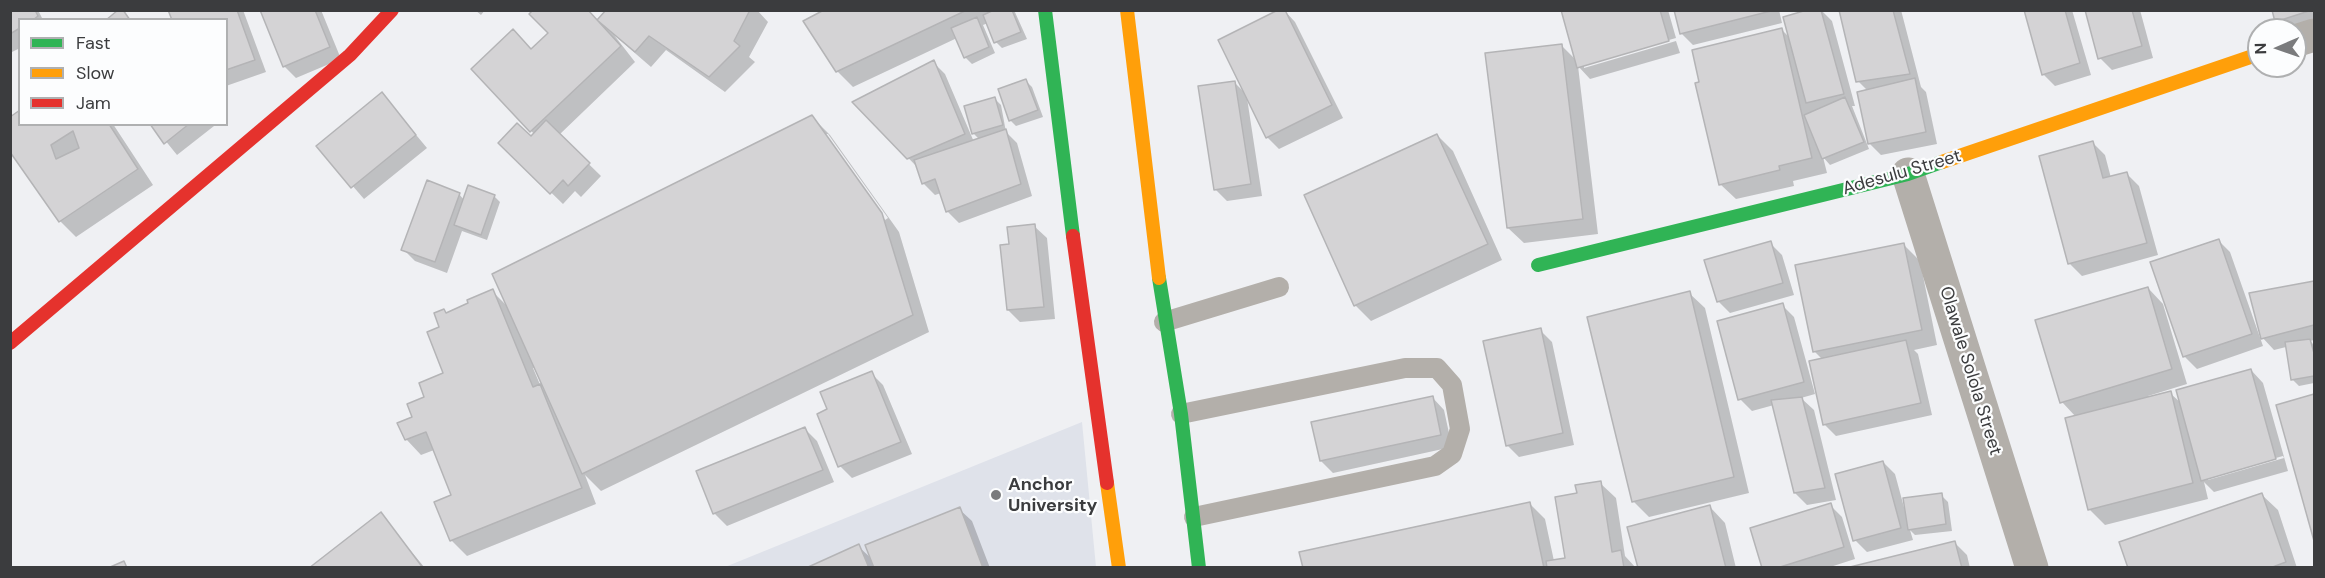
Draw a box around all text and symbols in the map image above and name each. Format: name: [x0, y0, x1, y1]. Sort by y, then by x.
legend: [18, 18, 228, 126]
north arrow: [2247, 18, 2307, 78]
text: Fast: [76, 31, 111, 55]
text: N: [2250, 42, 2271, 55]
text: Slow: [76, 61, 115, 85]
text: Jam: [76, 91, 111, 115]
street label: Adesulu Street: [1840, 146, 1964, 200]
street label: Olawale Solola Street: [1934, 284, 2006, 458]
place label: Anchor University: [1008, 474, 1097, 516]
marker: Anchor University: [989, 488, 1003, 502]

